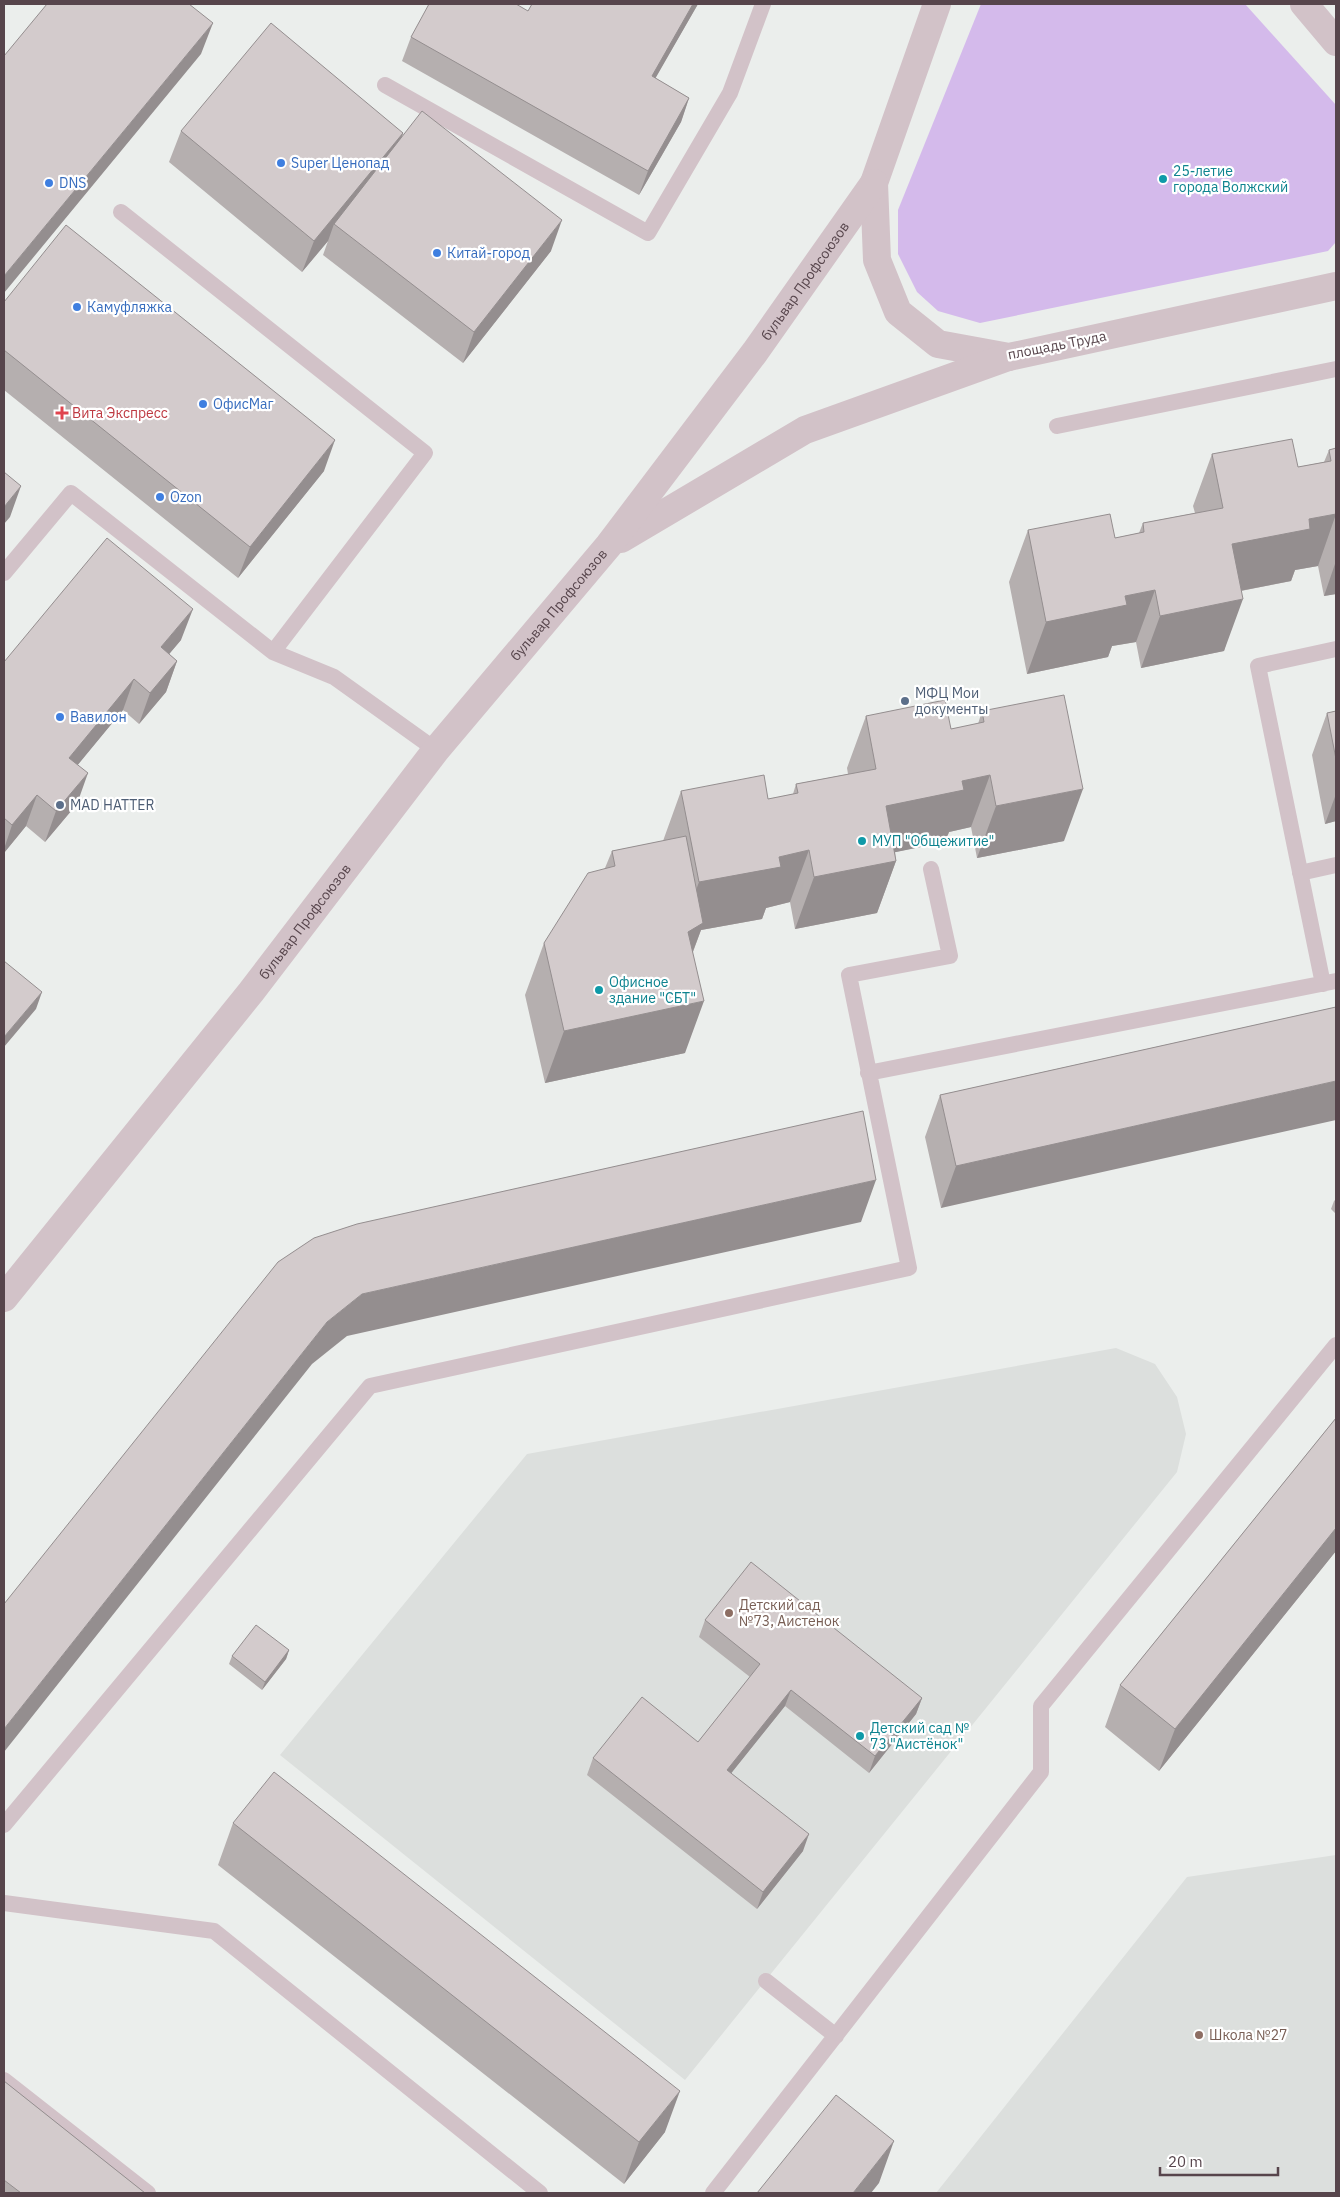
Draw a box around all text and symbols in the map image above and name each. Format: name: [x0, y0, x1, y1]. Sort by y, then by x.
place label: Super Ценопад: [291, 154, 389, 172]
marker: Super Ценопад: [275, 157, 287, 169]
place label: 25-летие города Волжский: [1173, 162, 1288, 196]
marker: 25-летие города Волжский: [1157, 173, 1169, 185]
place label: DNS: [59, 174, 86, 192]
marker: DNS: [43, 177, 55, 189]
street label: бульвар Профсоюзов: [757, 218, 853, 344]
place label: Китай-город: [447, 244, 530, 262]
marker: Китай-город: [431, 247, 443, 259]
place label: Камуфляжка: [87, 298, 173, 316]
marker: Камуфляжка: [71, 301, 83, 313]
street label: площадь Труда: [1006, 327, 1108, 363]
place label: ОфисМаг: [213, 395, 274, 413]
marker: ОфисМаг: [197, 398, 209, 410]
place label: Вита Экспресс: [72, 404, 168, 422]
marker: Вита Экспресс: [56, 407, 68, 419]
place label: Ozon: [170, 488, 202, 506]
marker: Ozon: [154, 491, 166, 503]
street label: бульвар Профсоюзов: [506, 545, 611, 664]
place label: МФЦ Мои документы: [915, 684, 988, 718]
marker: МФЦ Мои документы: [899, 695, 911, 707]
place label: Вавилон: [70, 708, 127, 726]
marker: Вавилон: [54, 711, 66, 723]
place label: MAD HATTER: [70, 796, 155, 814]
marker: MAD HATTER: [54, 799, 66, 811]
place label: МУП "Общежитие": [872, 832, 994, 850]
marker: МУП "Общежитие": [856, 835, 868, 847]
street label: бульвар Профсоюзов: [255, 860, 355, 983]
place label: Офисное здание "СБТ": [609, 973, 696, 1007]
marker: Офисное здание "СБТ": [593, 984, 605, 996]
place label: Детский сад №73, Аистенок: [739, 1596, 840, 1630]
marker: Детский сад №73, Аистенок: [723, 1607, 735, 1619]
place label: Детский сад № 73 "Аистёнок": [870, 1719, 969, 1753]
marker: Детский сад № 73 "Аистёнок": [854, 1730, 866, 1742]
place label: Школа №27: [1209, 2026, 1288, 2044]
marker: Школа №27: [1193, 2029, 1205, 2041]
scale bar: [1160, 2144, 1278, 2176]
text: 20 m: [1168, 2152, 1203, 2171]

